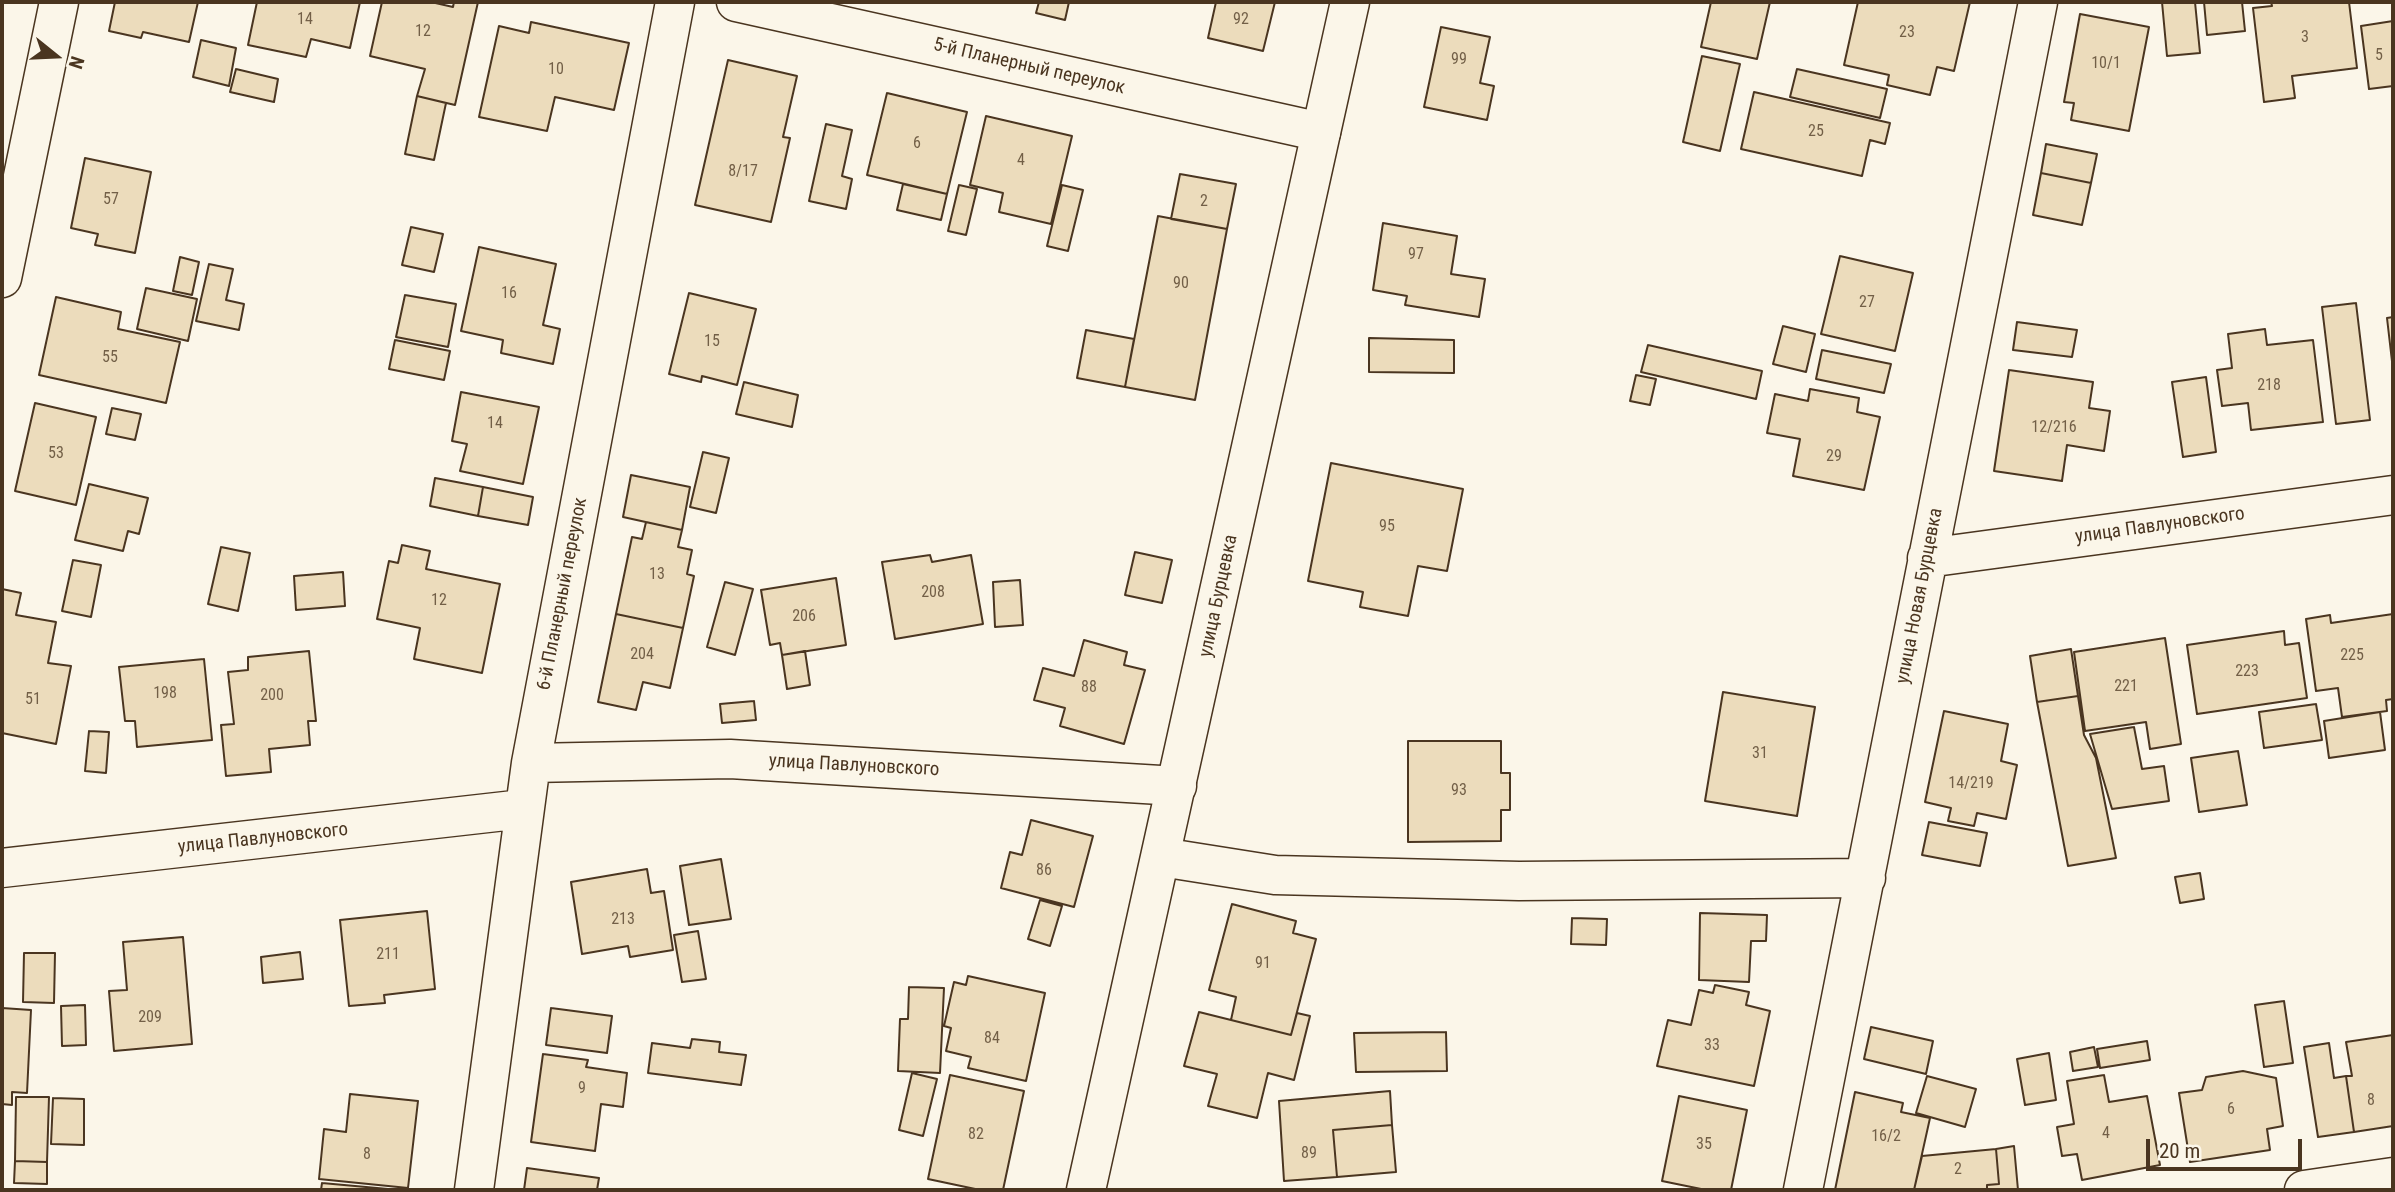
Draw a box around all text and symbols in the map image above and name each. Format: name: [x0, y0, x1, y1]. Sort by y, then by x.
house number: 14: [297, 10, 313, 30]
house number: 92: [1233, 10, 1249, 30]
north arrow: [21, 21, 91, 91]
house number: 12: [415, 22, 431, 42]
house number: 23: [1899, 23, 1915, 43]
house number: 3: [2301, 28, 2309, 48]
street label: 5-й Планерный переулок: [931, 34, 1127, 100]
house number: 5: [2375, 46, 2383, 66]
house number: 99: [1451, 50, 1467, 70]
text: N: [64, 54, 89, 72]
house number: 10/1: [2091, 54, 2121, 74]
house number: 10: [548, 60, 564, 80]
house number: 25: [1808, 122, 1824, 142]
house number: 6: [913, 134, 921, 154]
house number: 4: [1017, 151, 1025, 171]
house number: 8/17: [728, 162, 758, 182]
house number: 57: [103, 190, 119, 210]
house number: 2: [1200, 192, 1208, 212]
house number: 97: [1408, 245, 1424, 265]
house number: 90: [1173, 274, 1189, 294]
house number: 16: [501, 284, 517, 304]
house number: 27: [1859, 293, 1875, 313]
house number: 15: [704, 332, 720, 352]
house number: 55: [102, 348, 118, 368]
house number: 218: [2257, 376, 2281, 396]
house number: 14: [487, 414, 503, 434]
house number: 12/216: [2031, 418, 2077, 438]
house number: 53: [48, 444, 64, 464]
house number: 29: [1826, 447, 1842, 467]
street label: 6-й Планерный переулок: [533, 496, 593, 692]
street label: улица Павлуновского: [2074, 503, 2246, 549]
street label: улица Новая Бурцевка: [1892, 506, 1948, 686]
house number: 95: [1379, 517, 1395, 537]
street label: улица Бурцевка: [1195, 533, 1243, 659]
house number: 13: [649, 565, 665, 585]
house number: 208: [921, 583, 945, 603]
house number: 12: [431, 591, 447, 611]
house number: 206: [792, 607, 816, 627]
house number: 204: [630, 645, 654, 665]
house number: 225: [2340, 646, 2364, 666]
house number: 223: [2235, 662, 2259, 682]
house number: 221: [2114, 677, 2138, 697]
house number: 88: [1081, 678, 1097, 698]
house number: 198: [153, 684, 177, 704]
house number: 200: [260, 686, 284, 706]
house number: 51: [25, 690, 41, 710]
house number: 31: [1752, 744, 1768, 764]
street label: улица Павлуновского: [768, 750, 940, 782]
house number: 14/219: [1948, 774, 1994, 794]
house number: 93: [1451, 781, 1467, 801]
street label: улица Павлуновского: [177, 819, 349, 859]
house number: 86: [1036, 861, 1052, 881]
house number: 213: [611, 910, 635, 930]
house number: 211: [376, 945, 400, 965]
house number: 91: [1255, 954, 1271, 974]
house number: 209: [138, 1008, 162, 1028]
house number: 84: [984, 1029, 1000, 1049]
house number: 33: [1704, 1036, 1720, 1056]
house number: 9: [578, 1079, 586, 1099]
house number: 8: [2367, 1091, 2375, 1111]
house number: 6: [2227, 1100, 2235, 1120]
house number: 4: [2102, 1124, 2110, 1144]
house number: 82: [968, 1125, 984, 1145]
scale bar: [2150, 1126, 2306, 1170]
house number: 16/2: [1871, 1127, 1901, 1147]
house number: 35: [1696, 1135, 1712, 1155]
text: 20 m: [2159, 1139, 2200, 1163]
house number: 89: [1301, 1144, 1317, 1164]
house number: 8: [363, 1145, 371, 1165]
house number: 2: [1954, 1160, 1962, 1180]

